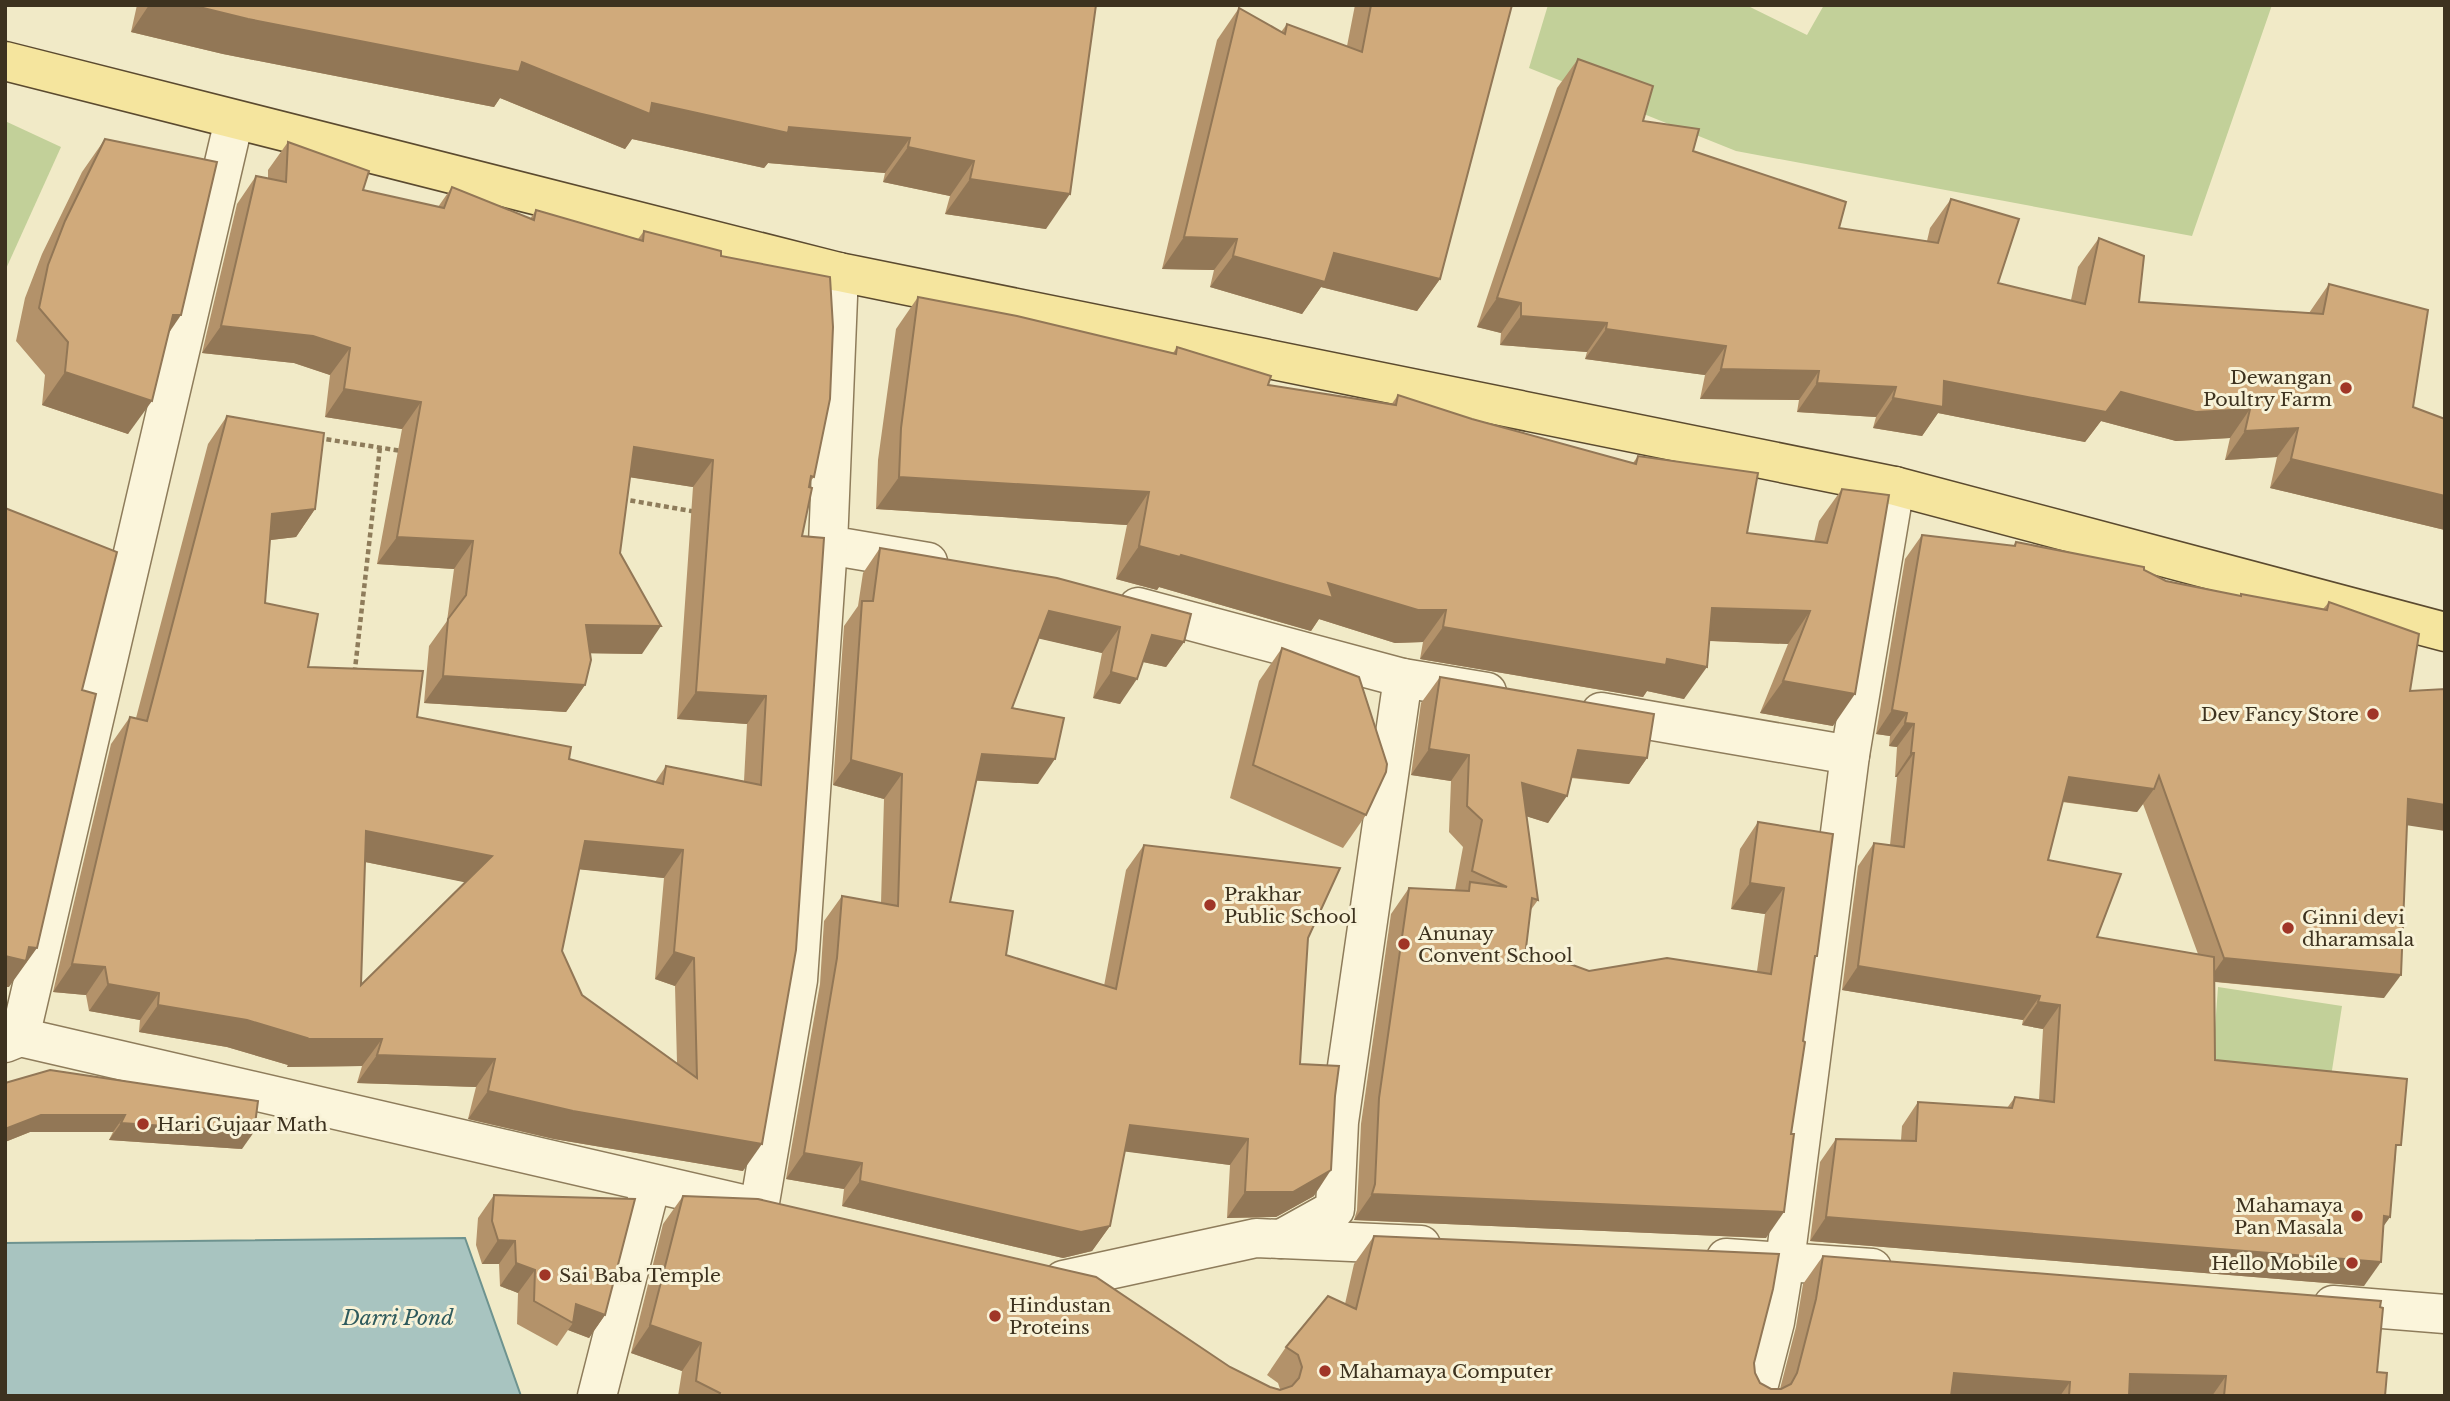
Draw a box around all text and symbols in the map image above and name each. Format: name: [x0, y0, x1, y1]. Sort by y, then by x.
place label: Dewangan Poultry Farm: [2203, 366, 2332, 411]
marker: Dewangan Poultry Farm: [2338, 380, 2354, 396]
place label: Dev Fancy Store: [2201, 703, 2359, 726]
marker: Dev Fancy Store: [2365, 706, 2381, 722]
place label: Prakhar Public School: [1224, 883, 1357, 928]
marker: Prakhar Public School: [1202, 897, 1218, 913]
place label: Ginni devi dharamsala: [2302, 906, 2415, 951]
marker: Ginni devi dharamsala: [2280, 920, 2296, 936]
place label: Anunay Convent School: [1417, 922, 1573, 967]
marker: Anunay Convent School: [1396, 936, 1412, 952]
place label: Hari Gujaar Math: [157, 1113, 328, 1136]
marker: Hari Gujaar Math: [135, 1116, 151, 1132]
place label: Mahamaya Pan Masala: [2234, 1194, 2343, 1239]
marker: Mahamaya Pan Masala: [2349, 1208, 2365, 1224]
place label: Hello Mobile: [2211, 1252, 2338, 1275]
marker: Hello Mobile: [2344, 1255, 2360, 1271]
place label: Sai Baba Temple: [559, 1264, 721, 1287]
marker: Sai Baba Temple: [537, 1267, 553, 1283]
place label: Hindustan Proteins: [1009, 1294, 1111, 1339]
water label: Darri Pond: [341, 1305, 454, 1331]
marker: Hindustan Proteins: [987, 1308, 1003, 1324]
place label: Mahamaya Computer: [1339, 1360, 1553, 1383]
marker: Mahamaya Computer: [1317, 1363, 1333, 1379]

